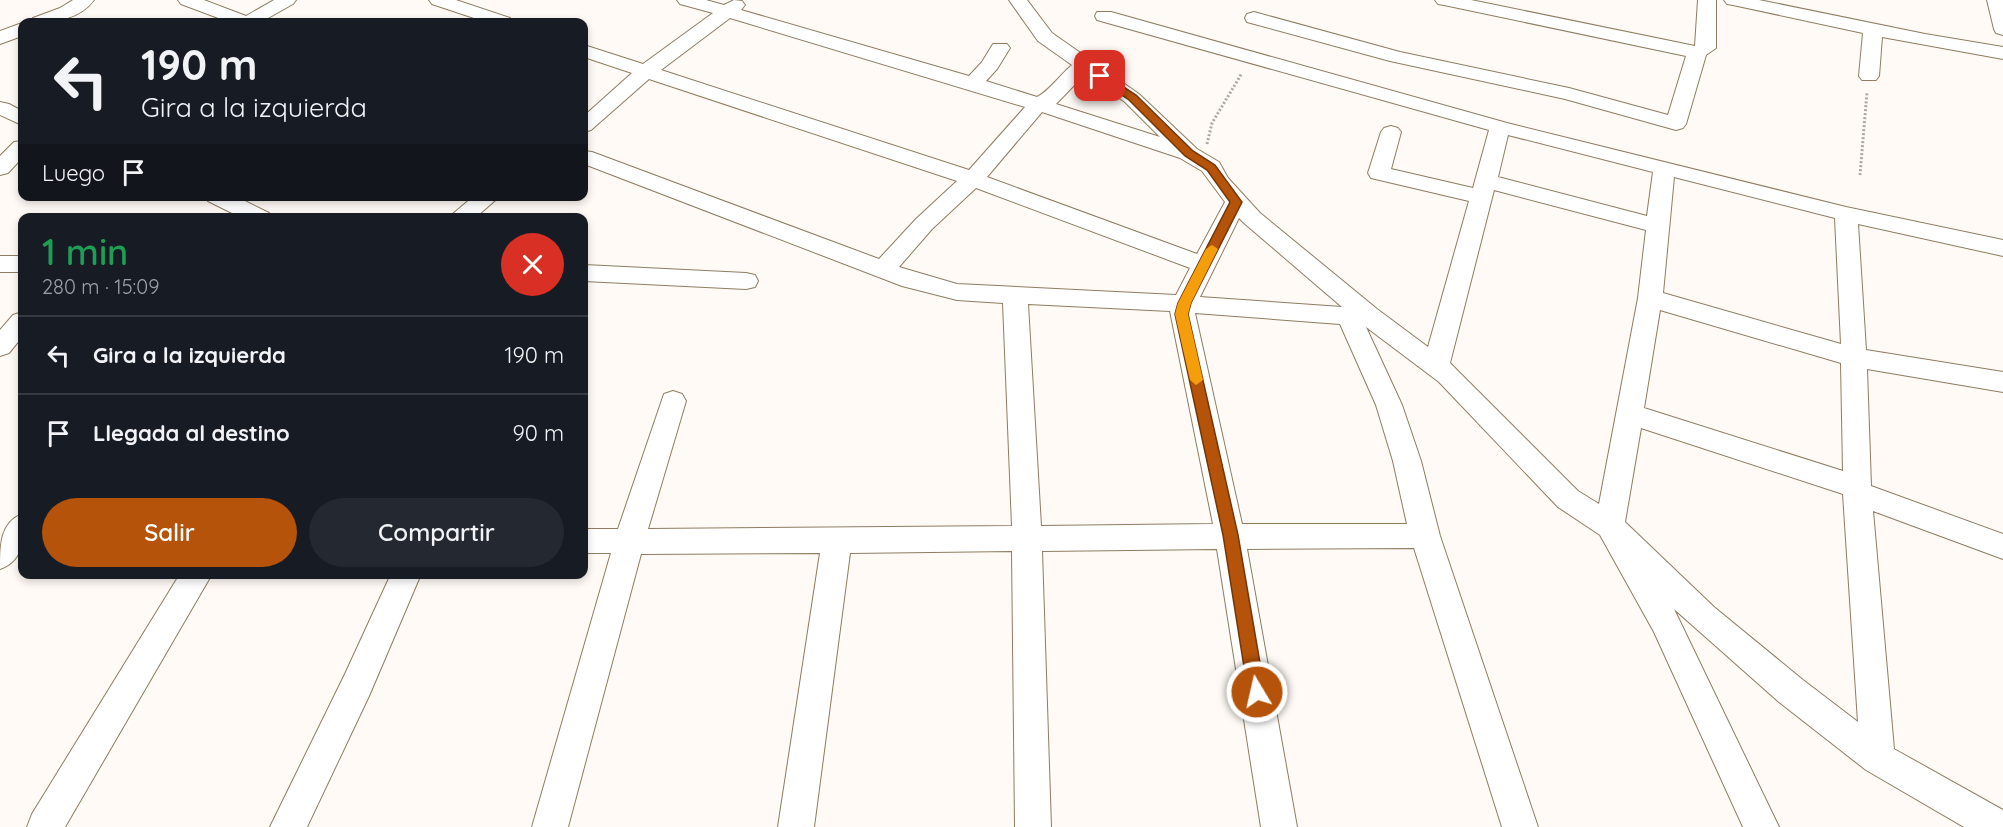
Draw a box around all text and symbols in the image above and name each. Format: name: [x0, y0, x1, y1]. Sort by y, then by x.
text: 190 m: [141, 38, 257, 91]
icon: left: [42, 42, 120, 120]
pin: [1074, 50, 1125, 101]
icon: arrive: [1083, 59, 1116, 92]
text: Gira a la izquierda: [141, 90, 367, 124]
icon: arrive: [117, 156, 150, 189]
text: Luego: [42, 159, 105, 187]
text: 1 min: [42, 229, 128, 274]
button: close: [501, 233, 564, 296]
text: 280 m · 15:09: [42, 274, 159, 299]
icon: left: [42, 339, 75, 372]
text: Gira a la izquierda: [93, 341, 286, 369]
text: 190 m: [504, 341, 564, 369]
icon: arrive: [42, 417, 75, 450]
text: Llegada al destino: [93, 419, 290, 447]
text: 90 m: [513, 419, 564, 447]
button: Salir: [42, 498, 297, 567]
button: Compartir: [309, 498, 564, 567]
position arrow: [1225, 660, 1289, 724]

